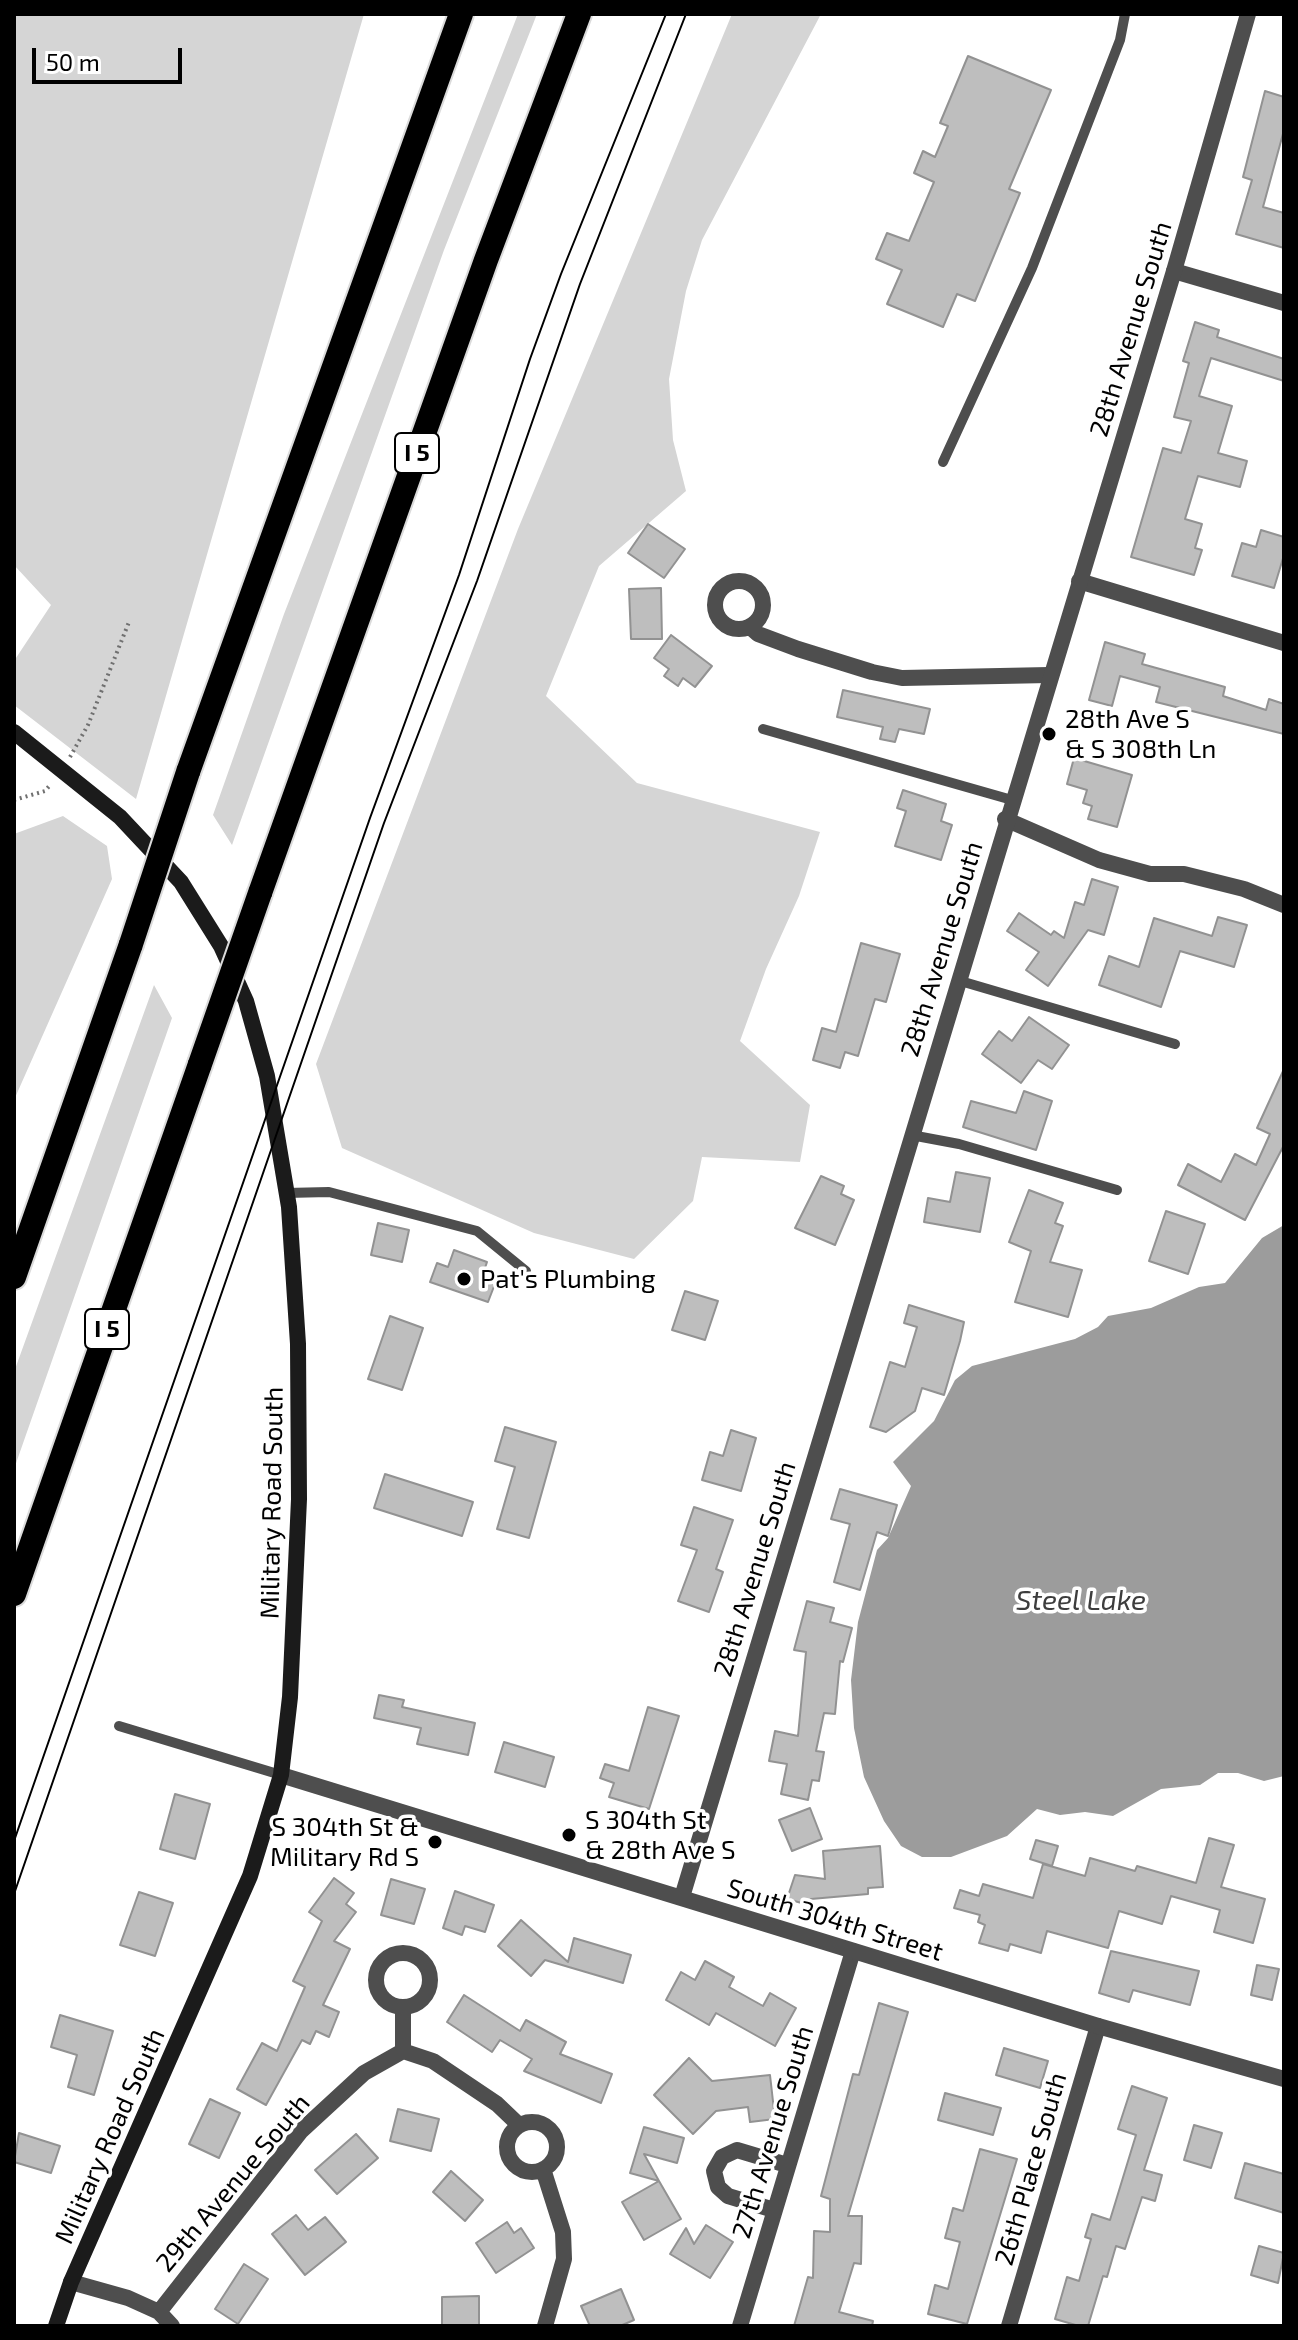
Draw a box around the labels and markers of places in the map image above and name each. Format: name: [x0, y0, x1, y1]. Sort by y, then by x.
place label: 28th Ave S & S 308th Ln: [1065, 703, 1216, 764]
marker: 28th Ave S & S 308th Ln: [1040, 725, 1058, 743]
place label: Pat's Plumbing: [480, 1263, 655, 1295]
marker: Pat's Plumbing: [455, 1270, 473, 1288]
place label: S 304th St & 28th Ave S: [585, 1804, 736, 1866]
place label: S 304th St & Military Rd S: [270, 1811, 419, 1872]
marker: S 304th St & 28th Ave S: [560, 1826, 578, 1844]
marker: S 304th St & Military Rd S: [426, 1833, 444, 1851]

